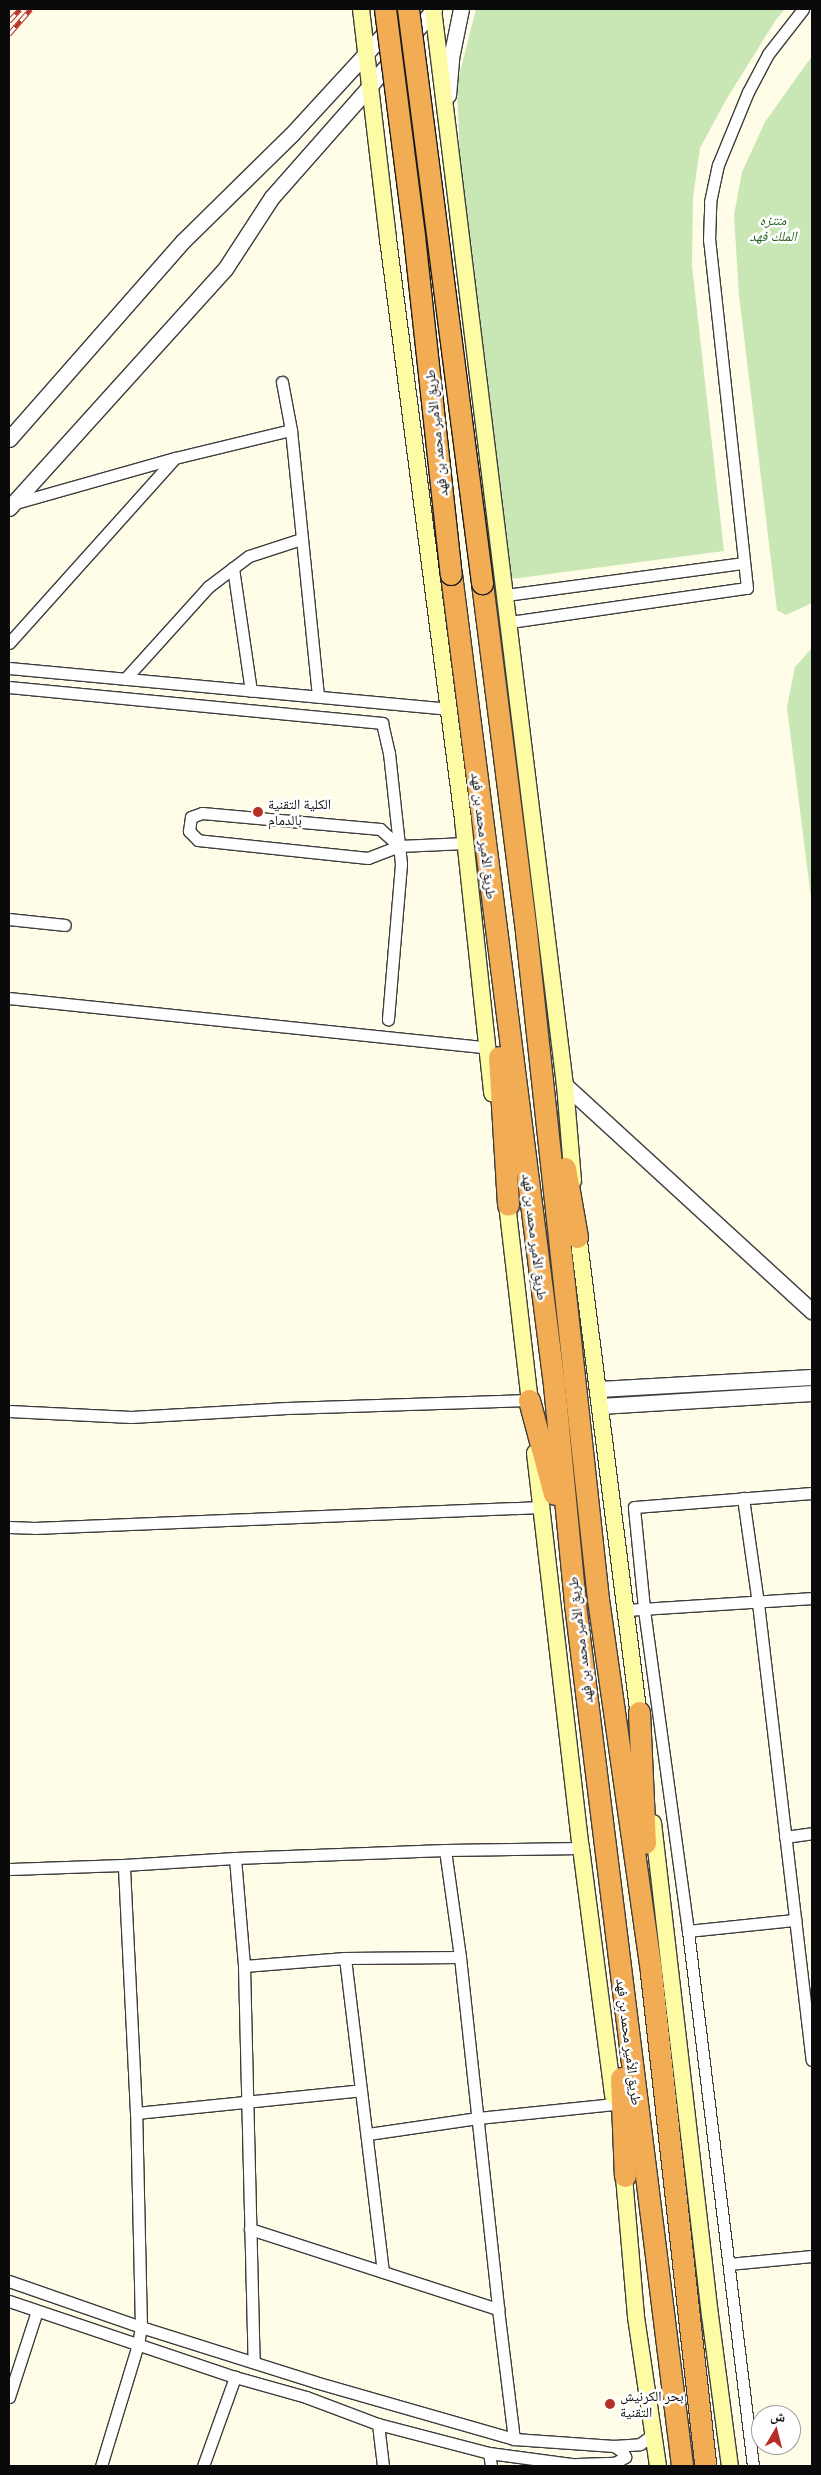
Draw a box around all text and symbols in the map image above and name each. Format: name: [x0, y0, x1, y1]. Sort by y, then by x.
park label: منتزه الملك فهد: [750, 212, 796, 244]
street label: طريق الأمير محمد بن فهد: [421, 369, 451, 497]
street label: طريق الأمير محمد بن فهد: [468, 772, 500, 900]
place label: الكلية التقنية بالدمام: [268, 796, 331, 829]
marker: الكلية التقنية بالدمام: [252, 806, 264, 818]
street label: طريق الأمير محمد بن فهد: [519, 1173, 551, 1301]
street label: طريق الأمير محمد بن فهد: [564, 1576, 596, 1704]
street label: طريق الأمير محمد بن فهد: [613, 1978, 645, 2106]
place label: بحر الكرنيش التقنية: [620, 2388, 684, 2420]
marker: بحر الكرنيش التقنية: [604, 2398, 616, 2410]
north arrow: [751, 2405, 801, 2455]
text: ش: [769, 2405, 787, 2427]

